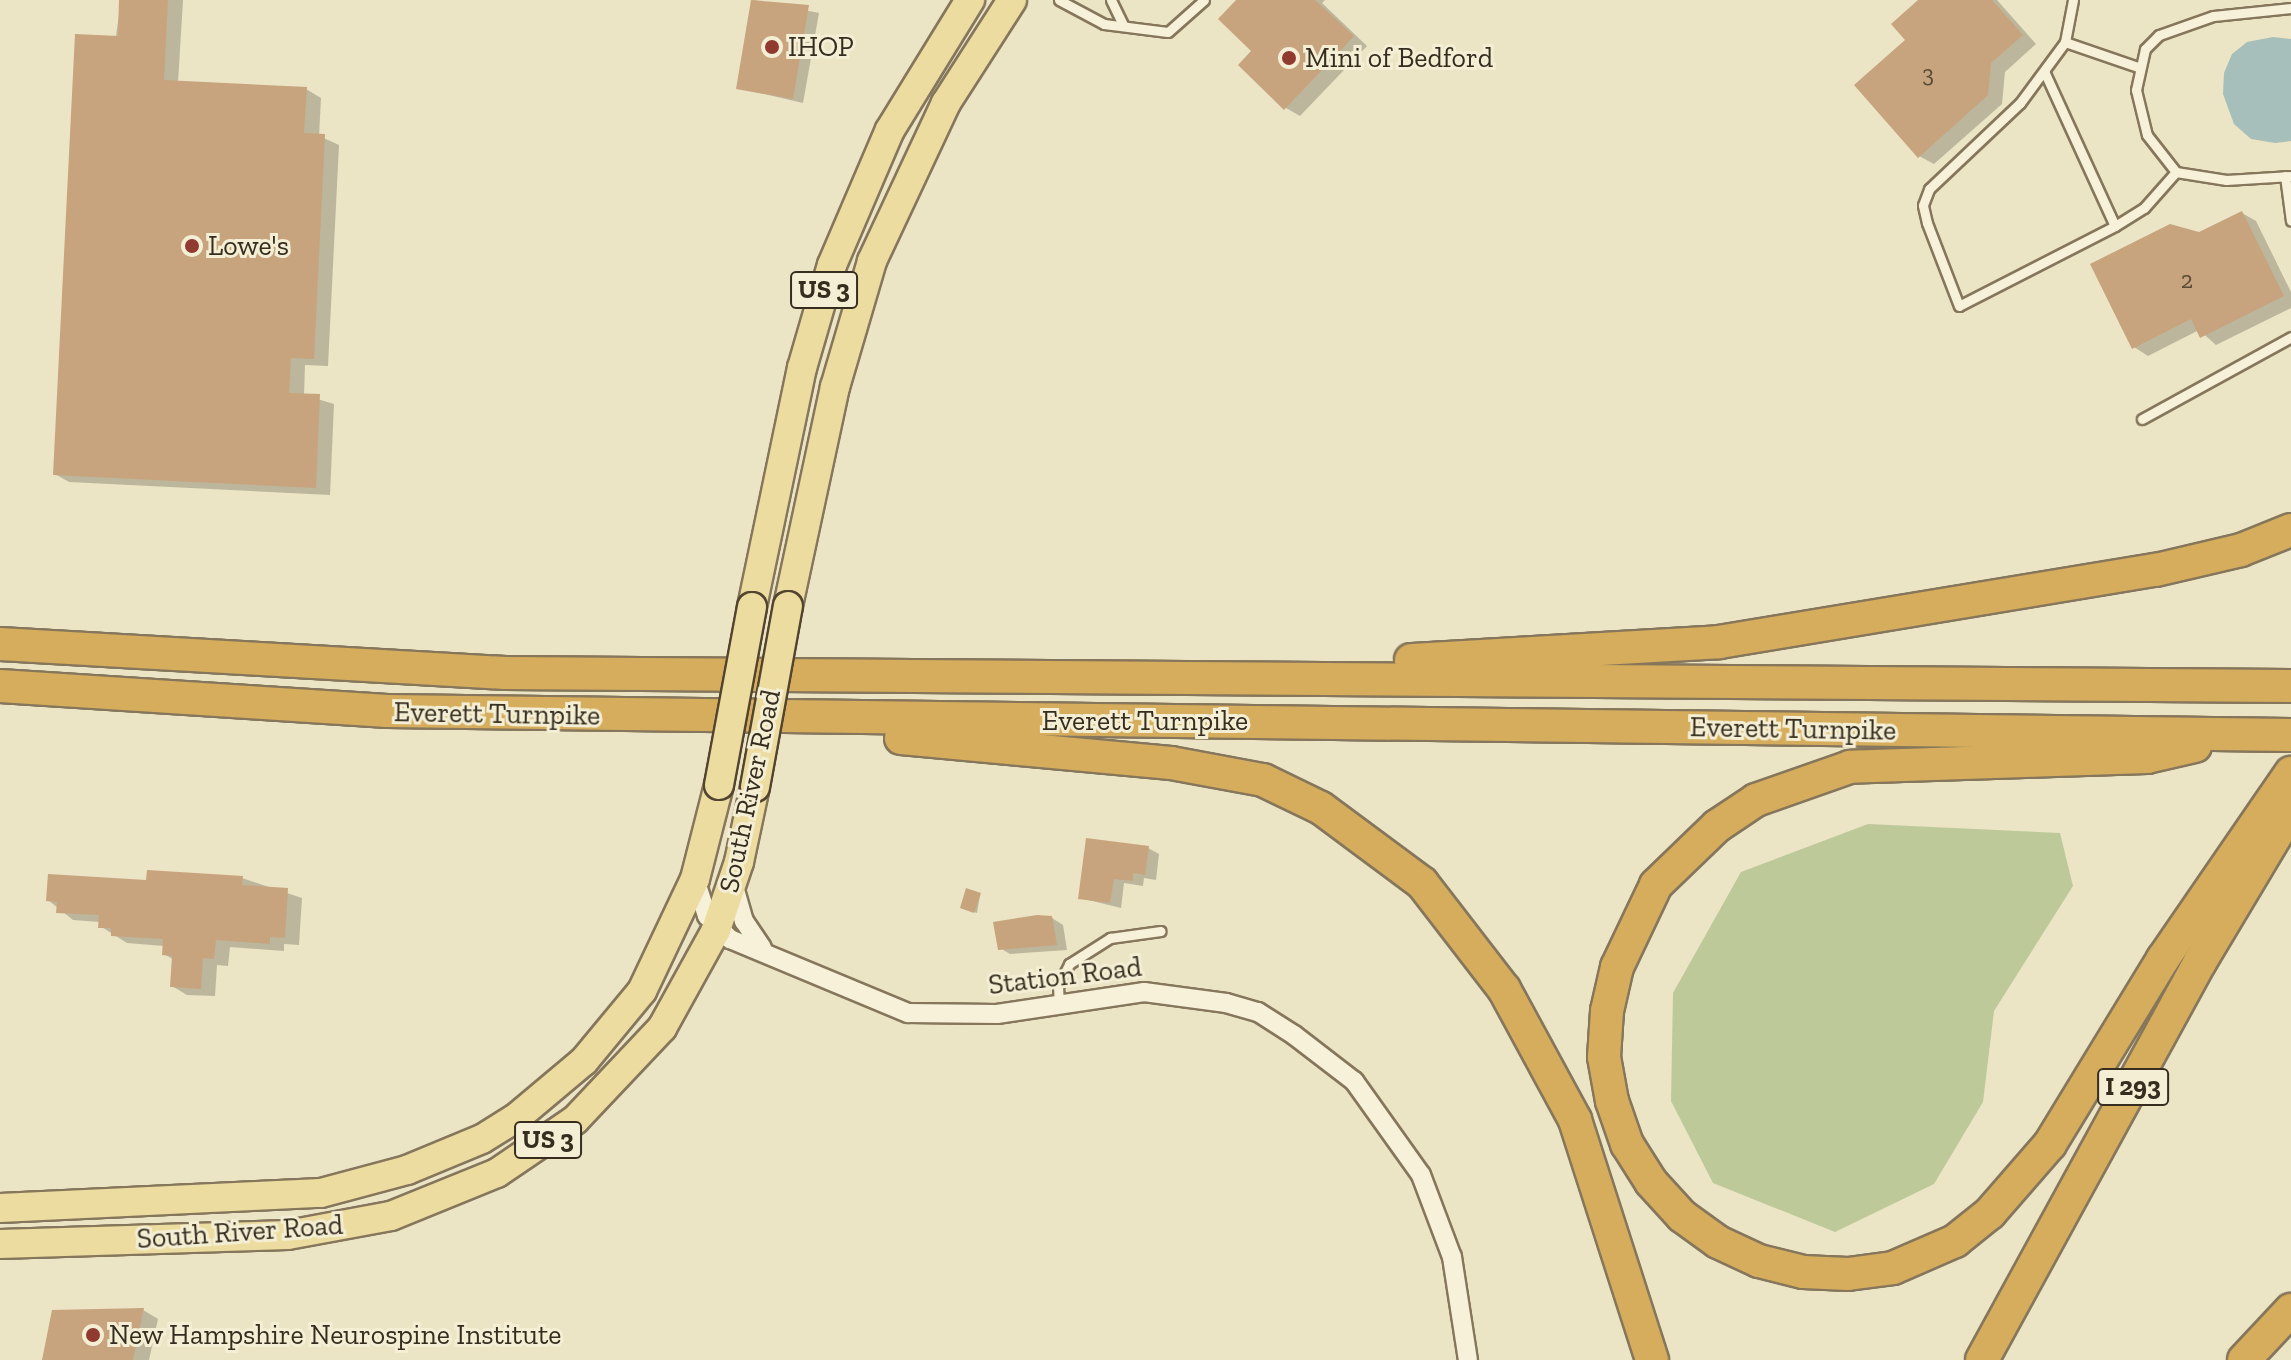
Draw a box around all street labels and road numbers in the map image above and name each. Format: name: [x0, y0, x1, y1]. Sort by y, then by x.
road number: US 3: [790, 268, 858, 312]
street label: South River Road: [712, 686, 788, 896]
street label: Everett Turnpike: [393, 695, 601, 733]
street label: Everett Turnpike: [1042, 704, 1248, 738]
street label: Everett Turnpike: [1689, 710, 1897, 748]
street label: Station Road: [987, 950, 1143, 1002]
road number: I 293: [2097, 1065, 2169, 1109]
road number: US 3: [514, 1118, 582, 1162]
street label: South River Road: [135, 1208, 345, 1256]

